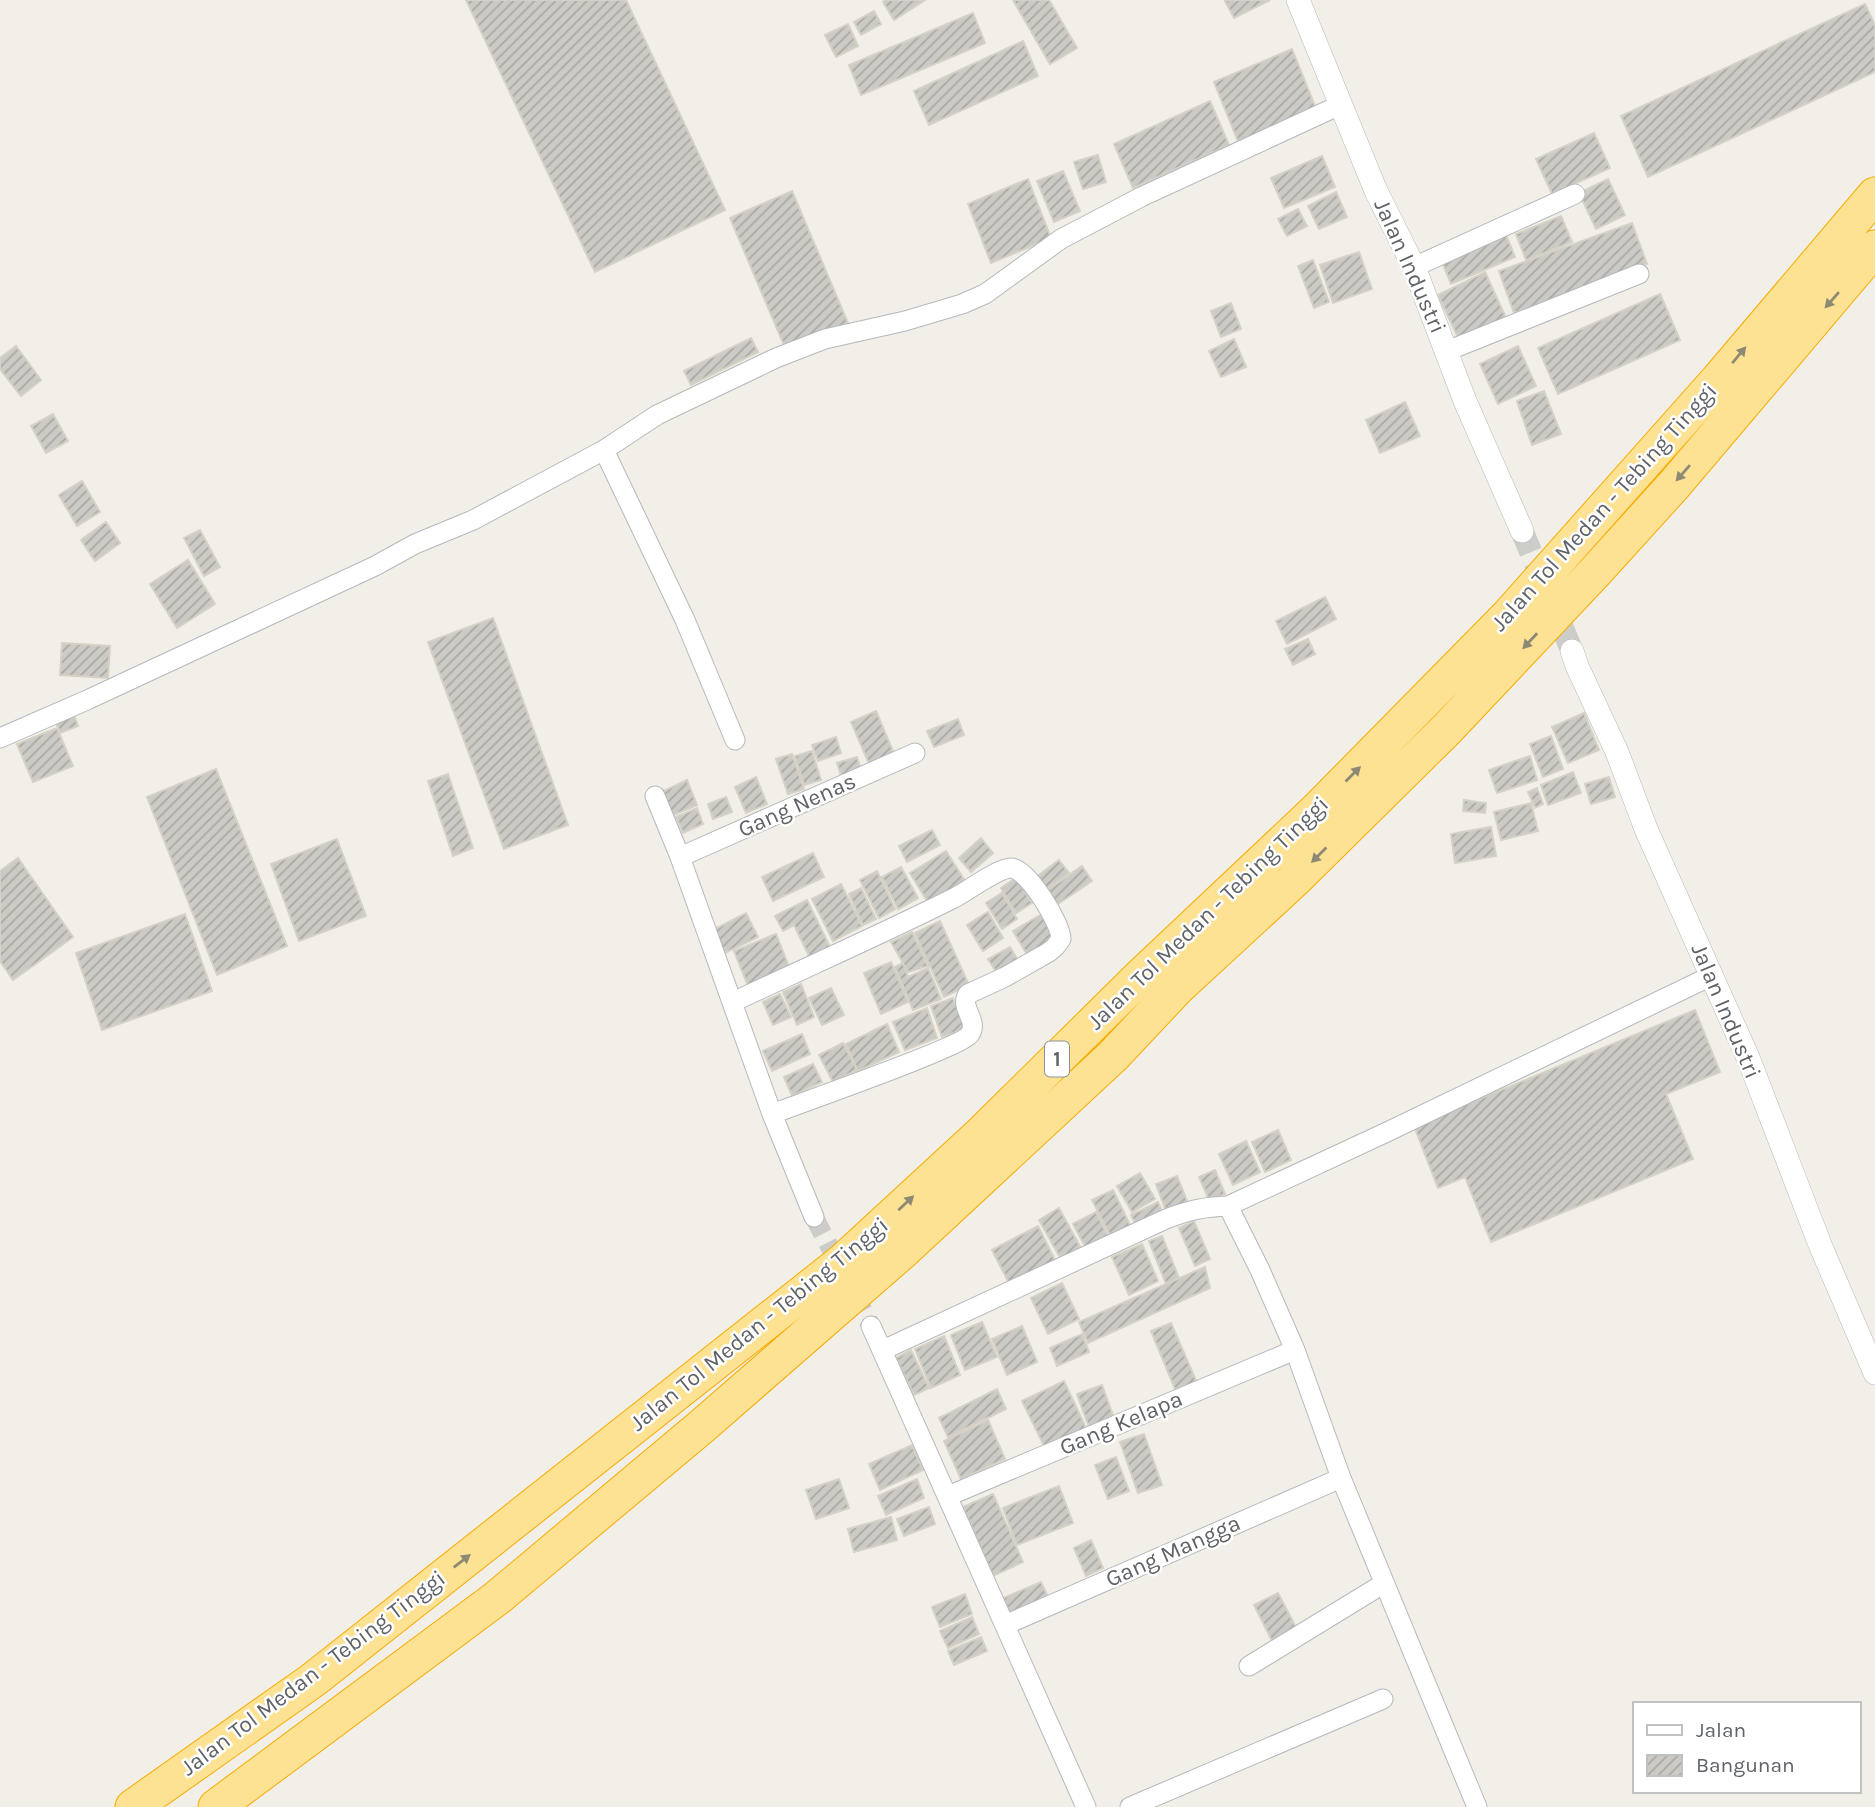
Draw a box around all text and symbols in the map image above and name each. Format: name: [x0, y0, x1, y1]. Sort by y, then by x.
street label: Jalan Industri: [1368, 195, 1452, 337]
one-way arrow: [1825, 292, 1840, 309]
one-way arrow: [1732, 346, 1747, 364]
street label: Jalan Tol Medan - Tebing Tinggi: [1485, 377, 1723, 637]
one-way arrow: [1676, 464, 1691, 482]
one-way arrow: [1522, 632, 1538, 649]
one-way arrow: [1344, 766, 1360, 783]
street label: Gang Nenas: [734, 767, 860, 843]
street label: Jalan Tol Medan - Tebing Tinggi: [1082, 791, 1334, 1035]
one-way arrow: [1310, 847, 1327, 864]
street label: Jalan Industri: [1685, 939, 1767, 1083]
road number: 1: [1045, 1042, 1069, 1076]
one-way arrow: [897, 1195, 914, 1211]
street label: Jalan Tol Medan - Tebing Tinggi: [624, 1211, 894, 1437]
street label: Gang Kelapa: [1056, 1385, 1186, 1461]
street label: Gang Mangga: [1102, 1509, 1244, 1593]
one-way arrow: [454, 1554, 471, 1569]
street label: Jalan Tol Medan - Tebing Tinggi: [175, 1565, 451, 1781]
legend: [1633, 1702, 1861, 1793]
text: Jalan: [1696, 1718, 1746, 1742]
text: Bangunan: [1696, 1753, 1795, 1777]

